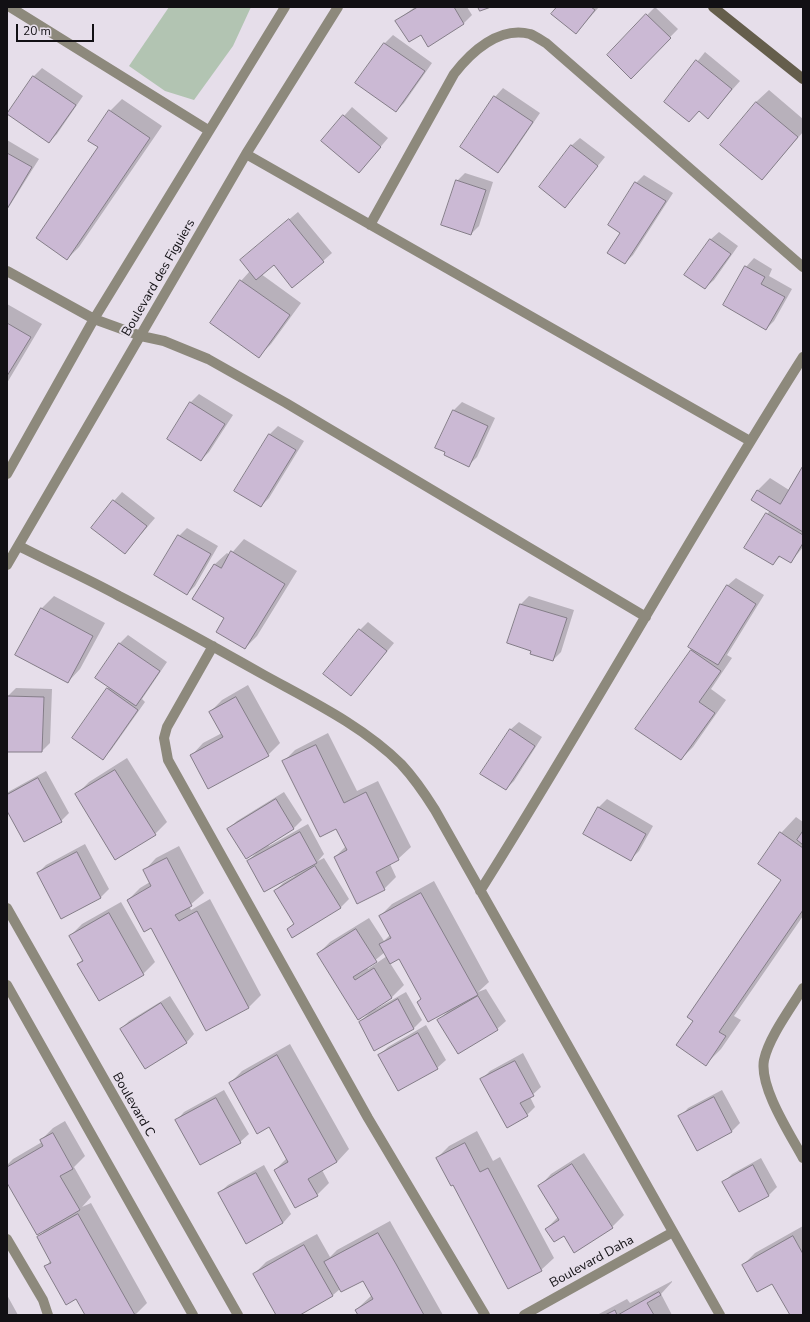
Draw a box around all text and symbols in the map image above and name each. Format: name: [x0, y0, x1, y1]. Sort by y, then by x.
scale bar: [18, 16, 96, 42]
text: 20 m: [23, 23, 51, 39]
street label: Boulevard des Figuiers: [119, 217, 199, 339]
street label: Boulevard C: [108, 1070, 158, 1140]
street label: Boulevard Daha: [547, 1232, 637, 1292]

